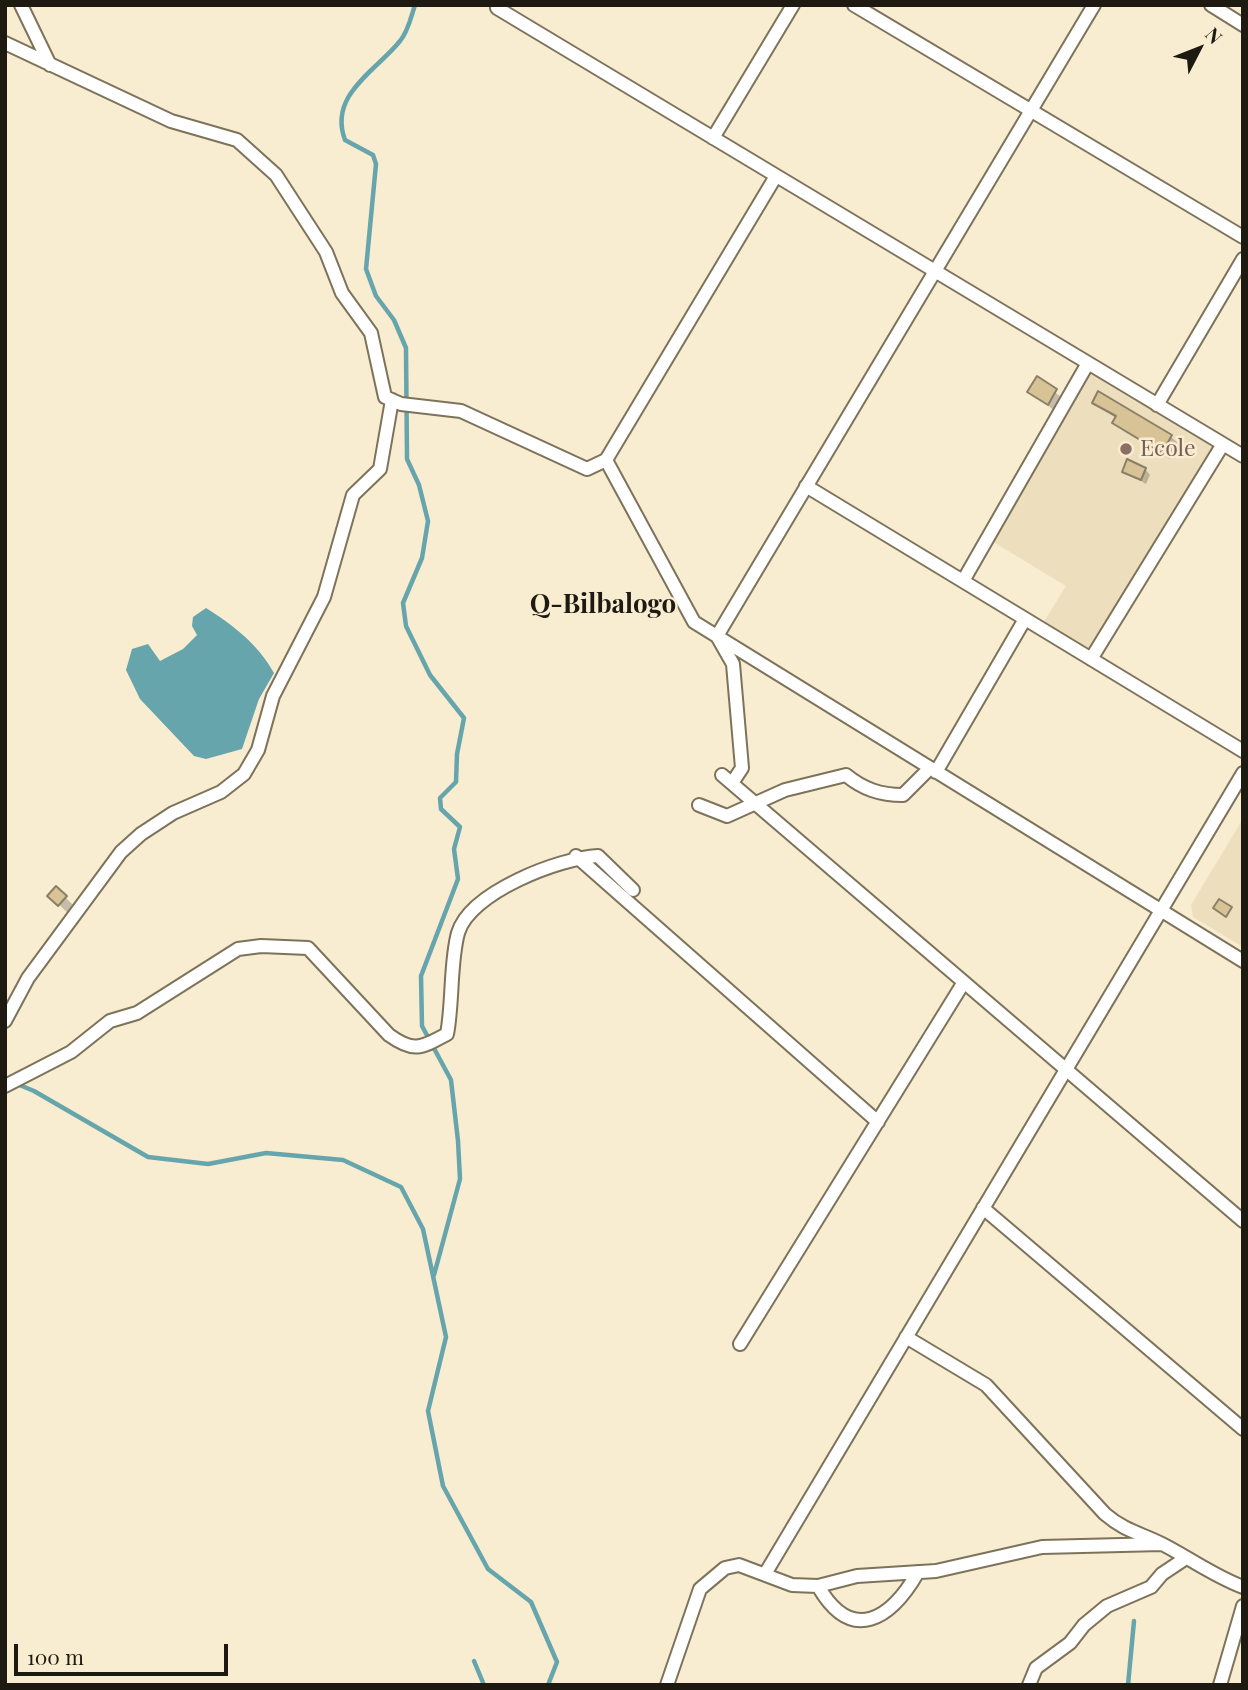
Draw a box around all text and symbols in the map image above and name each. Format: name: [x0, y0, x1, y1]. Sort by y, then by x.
north arrow: [1164, 14, 1234, 84]
text: N: [1200, 21, 1229, 49]
place label: Ecole: [1140, 435, 1196, 463]
marker: Ecole: [1118, 441, 1134, 457]
district label: Q-Bilbalogo: [530, 589, 676, 621]
scale bar: [18, 1630, 231, 1674]
text: 100 m: [27, 1642, 84, 1670]

